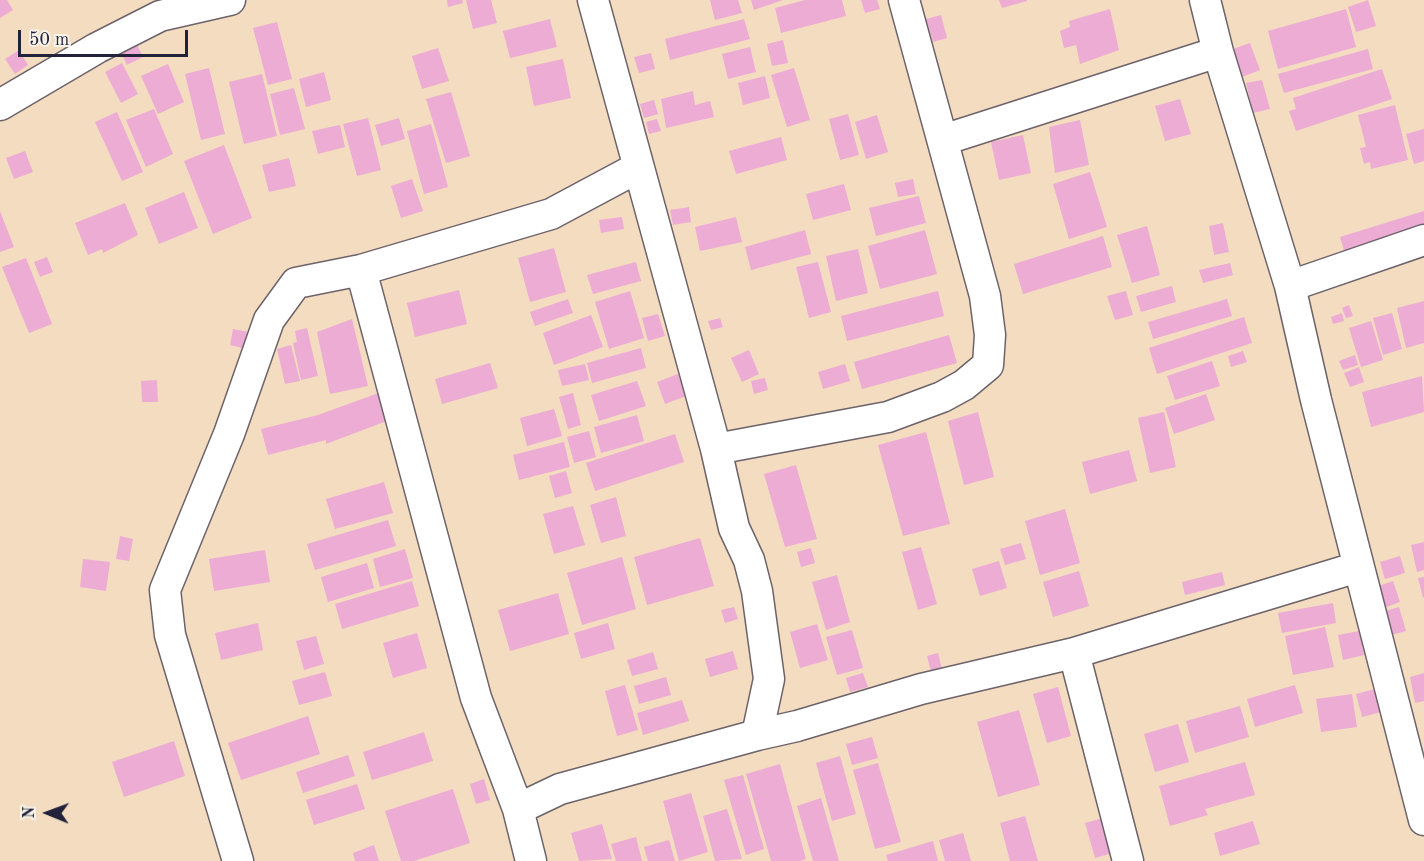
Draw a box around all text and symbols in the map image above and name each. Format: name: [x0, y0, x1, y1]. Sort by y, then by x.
scale bar: [21, 18, 190, 56]
text: 50 m: [29, 31, 69, 49]
north arrow: [18, 783, 78, 843]
text: N: [22, 806, 38, 819]

